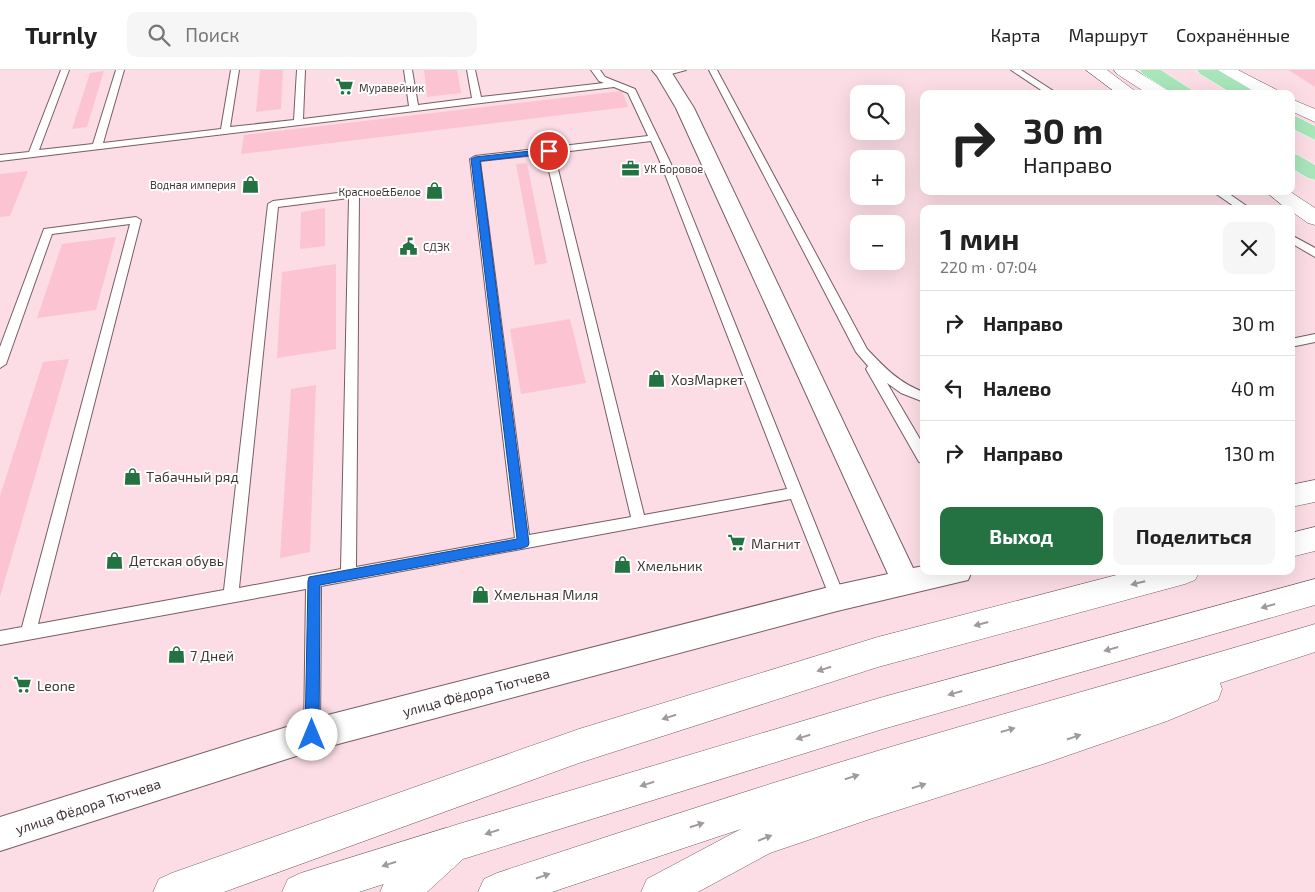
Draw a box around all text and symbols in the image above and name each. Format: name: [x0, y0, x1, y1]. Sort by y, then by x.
search box: [127, 12, 477, 57]
text: Turnly: [25, 20, 97, 49]
icon: search: [145, 21, 173, 49]
text: Поиск: [185, 23, 240, 46]
text: Карта: [990, 24, 1040, 46]
text: Маршрут: [1068, 24, 1148, 46]
text: Сохранённые: [1176, 24, 1290, 46]
supermarket icon: Муравейник: [335, 77, 355, 97]
place label: Муравейник: [359, 81, 424, 95]
map controls: [850, 85, 905, 270]
button: search: [850, 85, 905, 140]
text: 30 m: [1023, 109, 1103, 151]
icon: right: [940, 110, 1005, 175]
pin: [528, 130, 570, 172]
icon: arrive: [535, 137, 563, 165]
button: +: [850, 150, 905, 205]
text: Направо: [1023, 151, 1112, 177]
office icon: УК Боровое: [620, 158, 640, 178]
place label: УК Боровое: [644, 162, 703, 175]
shop icon: Водная империя: [240, 174, 260, 194]
place label: Водная империя: [150, 178, 236, 191]
shop icon: Красное&Белое: [425, 181, 445, 201]
place label: Красное&Белое: [338, 185, 421, 198]
button: −: [850, 215, 905, 270]
text: 1 мин: [940, 220, 1019, 256]
button: close: [1223, 222, 1275, 274]
public building icon: СДЭК: [399, 236, 419, 256]
place label: СДЭК: [423, 240, 450, 253]
text: 220 m · 07:04: [940, 257, 1037, 276]
icon: right: [940, 309, 968, 337]
text: Направо: [983, 312, 1063, 335]
text: 30 m: [1232, 312, 1275, 335]
shop icon: ХозМаркет: [647, 369, 667, 389]
place label: ХозМаркет: [671, 371, 744, 388]
icon: left: [940, 374, 968, 402]
text: Налево: [983, 377, 1051, 400]
text: 40 m: [1231, 377, 1275, 400]
icon: right: [940, 439, 968, 467]
text: Направо: [983, 442, 1063, 465]
text: 130 m: [1225, 442, 1275, 465]
shop icon: Табачный ряд: [122, 466, 142, 486]
place label: Табачный ряд: [146, 468, 239, 485]
button: Выход: [940, 507, 1103, 565]
button: Поделиться: [1113, 507, 1275, 565]
supermarket icon: Магнит: [727, 533, 747, 553]
place label: Магнит: [751, 535, 801, 552]
shop icon: Детская обувь: [105, 550, 125, 570]
place label: Детская обувь: [129, 552, 224, 569]
shop icon: Хмельник: [613, 555, 633, 575]
place label: Хмельник: [637, 557, 703, 574]
one-way arrow: [1130, 579, 1145, 587]
shop icon: Хмельная Миля: [470, 584, 490, 604]
place label: Хмельная Миля: [494, 586, 598, 603]
one-way arrow: [1260, 602, 1275, 610]
one-way arrow: [973, 620, 988, 628]
shop icon: 7 Дней: [166, 645, 186, 665]
one-way arrow: [1104, 645, 1119, 653]
place label: 7 Дней: [190, 647, 234, 664]
street label: улица Фёдора Тютчева: [401, 664, 551, 720]
one-way arrow: [817, 665, 832, 673]
supermarket icon: Leone: [13, 675, 33, 695]
place label: Leone: [37, 677, 75, 694]
one-way arrow: [947, 689, 962, 697]
position arrow: [285, 708, 337, 760]
one-way arrow: [662, 714, 677, 722]
one-way arrow: [1000, 726, 1015, 734]
one-way arrow: [1067, 732, 1082, 740]
one-way arrow: [795, 734, 810, 741]
one-way arrow: [845, 772, 860, 780]
street label: улица Фёдора Тютчева: [13, 774, 163, 838]
one-way arrow: [640, 781, 655, 789]
one-way arrow: [912, 781, 927, 789]
one-way arrow: [690, 821, 705, 829]
one-way arrow: [484, 828, 499, 836]
one-way arrow: [758, 833, 772, 841]
one-way arrow: [381, 860, 396, 868]
one-way arrow: [535, 872, 550, 879]

